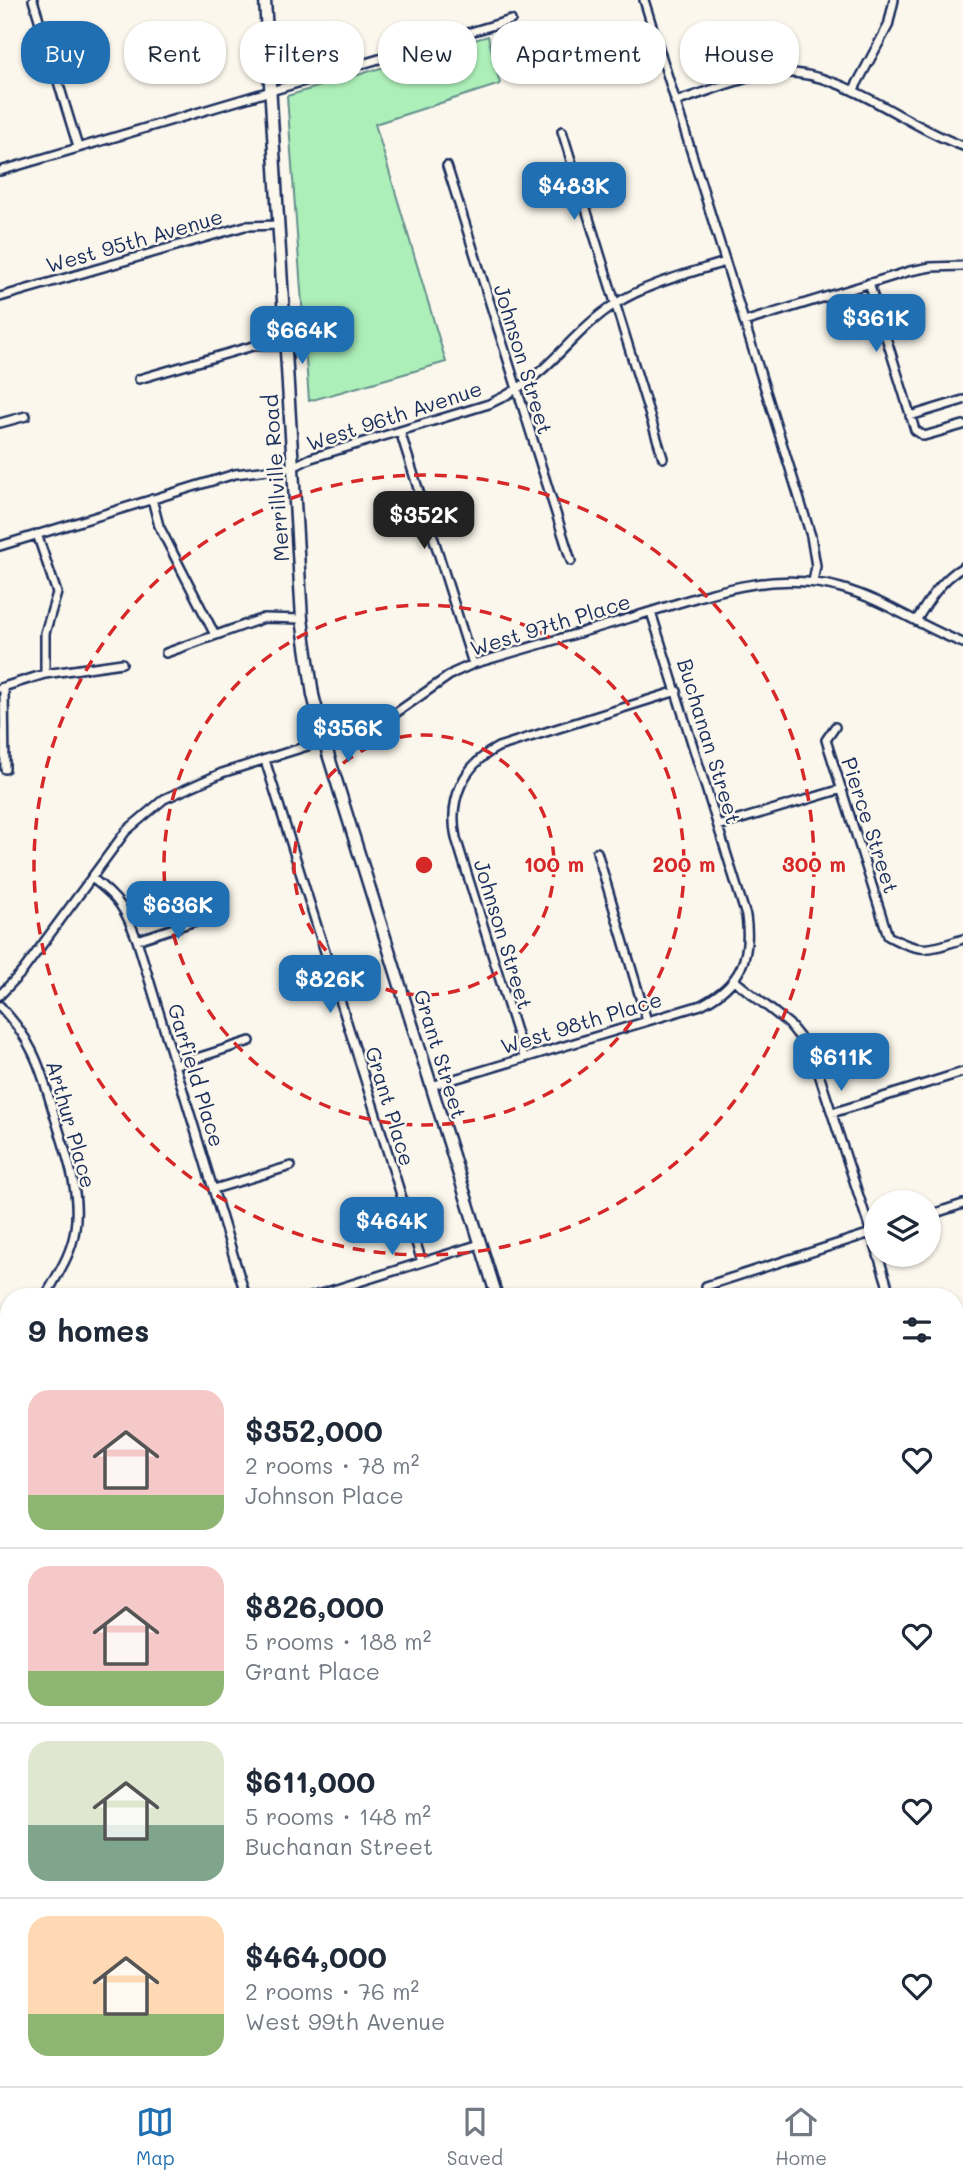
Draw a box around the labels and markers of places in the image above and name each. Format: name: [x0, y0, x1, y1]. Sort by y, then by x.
pin: $483K: [525, 162, 623, 222]
pin: $361K: [827, 294, 925, 354]
pin: $664K: [253, 306, 351, 366]
pin: $352K: [375, 491, 473, 551]
pin: $356K: [299, 704, 397, 764]
centre of rings: [412, 853, 436, 877]
pin: $636K: [129, 881, 227, 941]
pin: $826K: [281, 956, 379, 1015]
pin: $611K: [792, 1034, 890, 1093]
pin: $464K: [343, 1198, 441, 1257]

